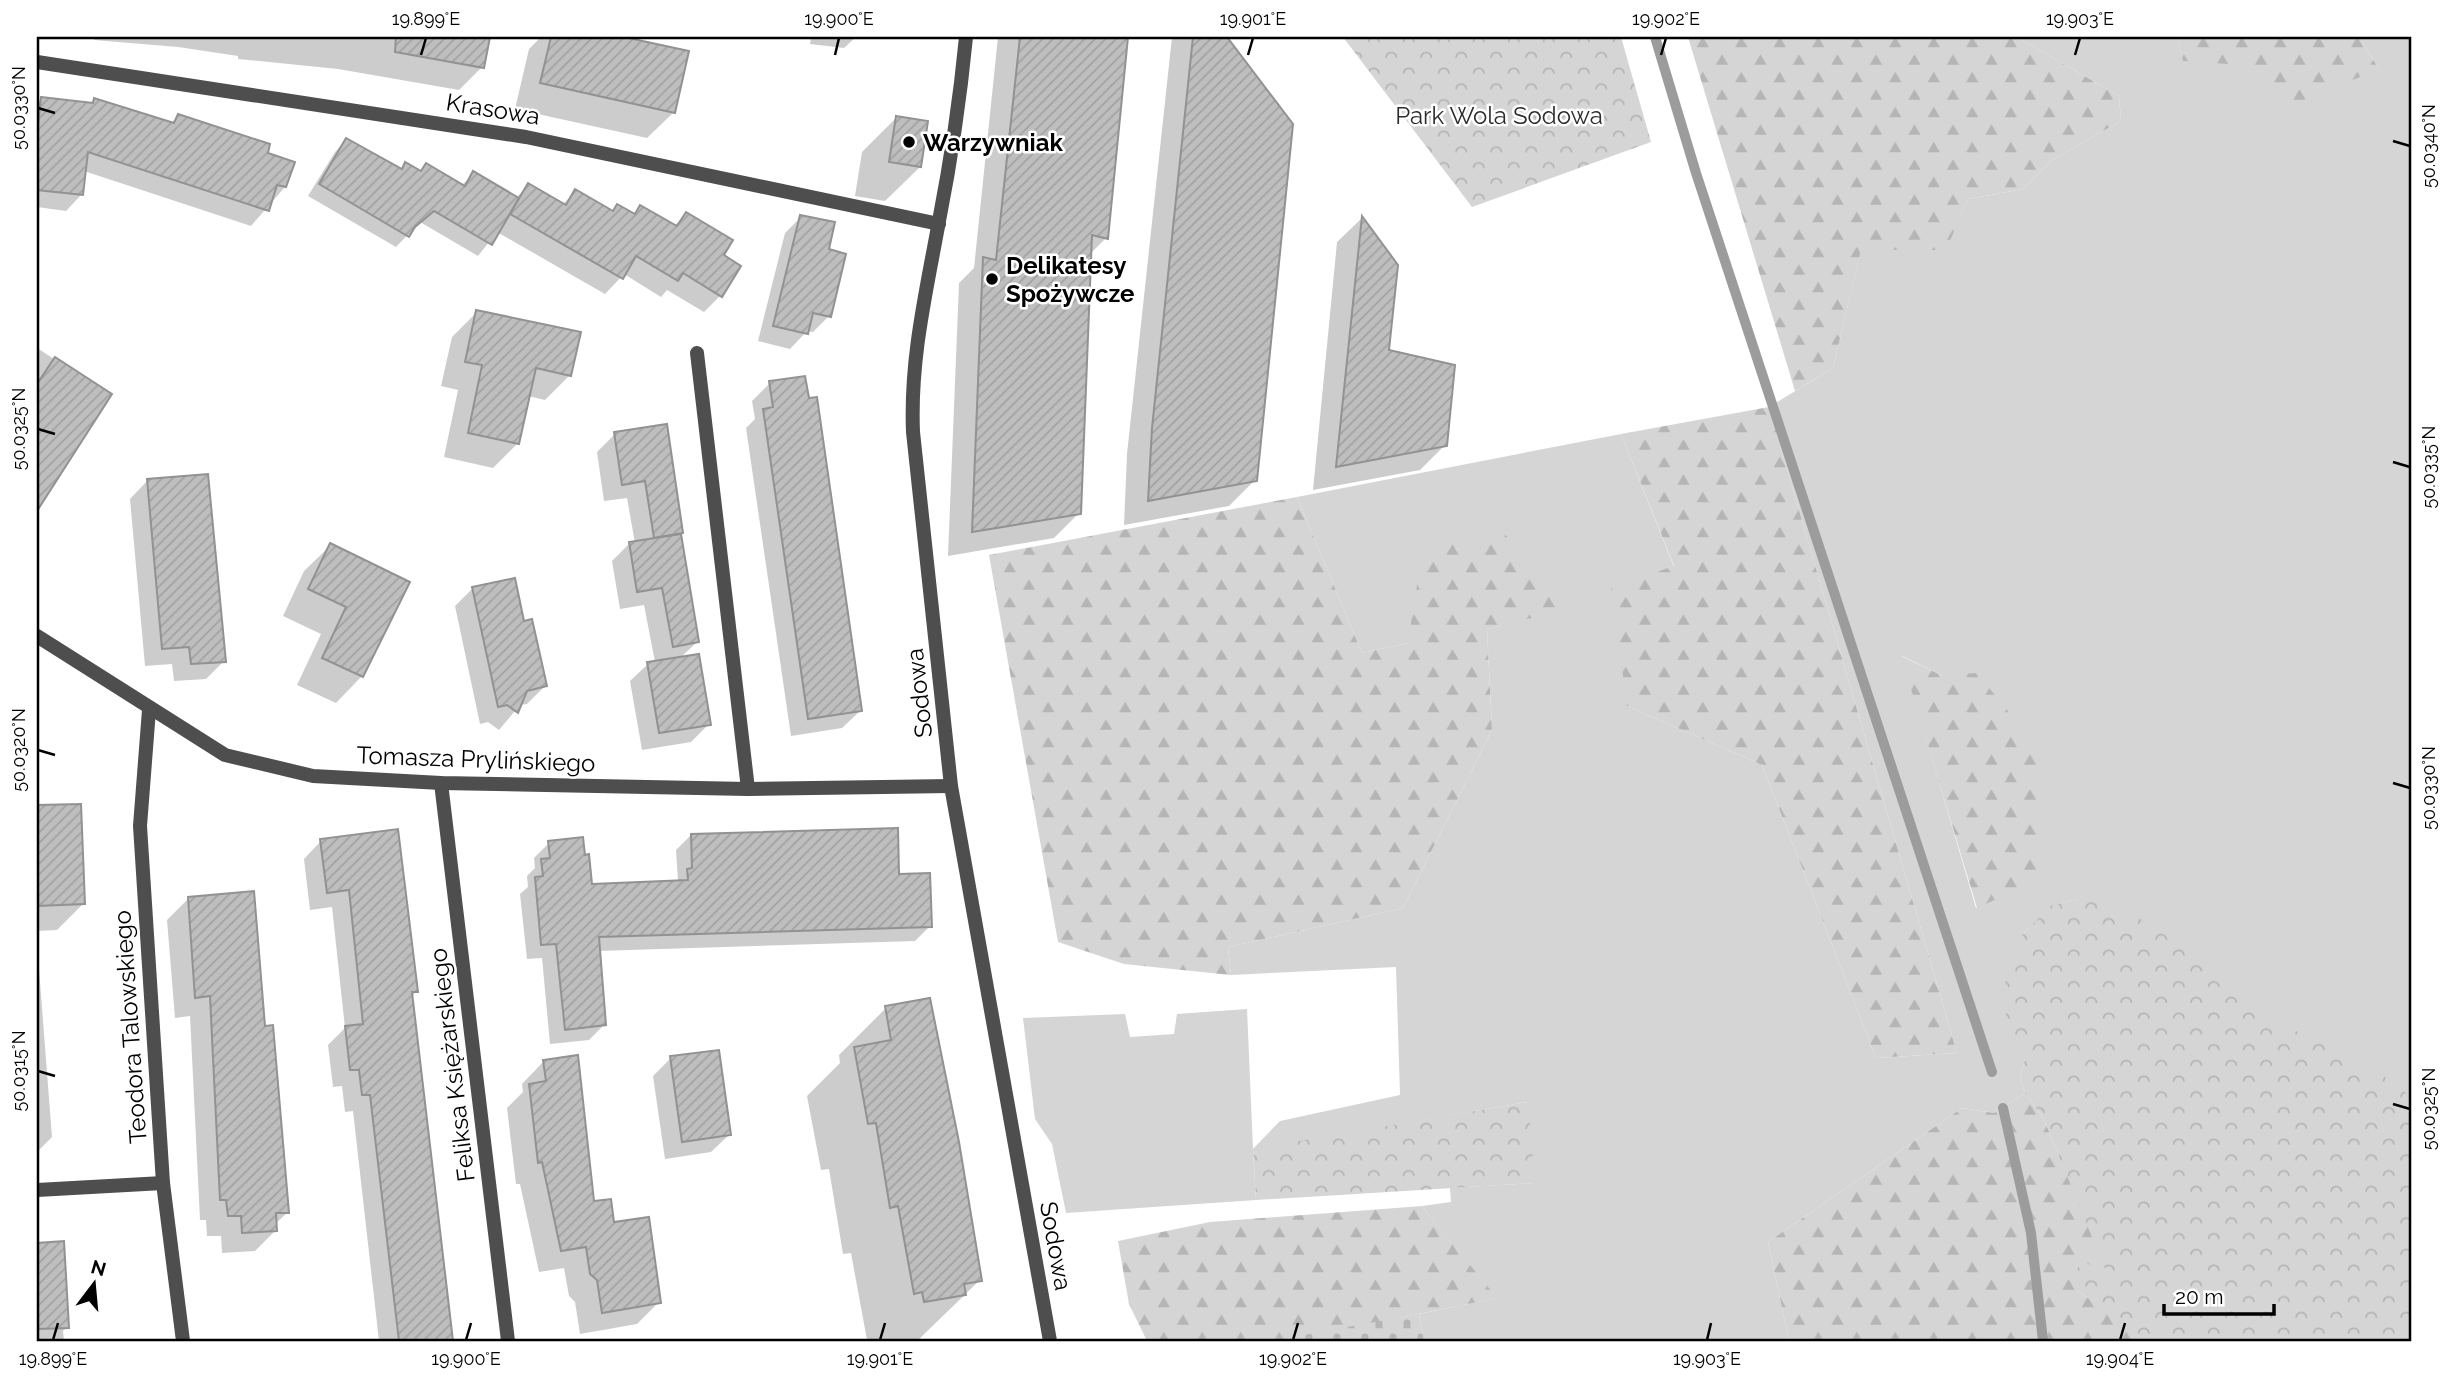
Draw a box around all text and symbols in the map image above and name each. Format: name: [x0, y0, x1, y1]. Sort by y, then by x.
text: 19.899°E: [392, 8, 460, 29]
text: 19.900°E: [804, 8, 874, 29]
text: 19.901°E: [1220, 8, 1286, 29]
text: 19.902°E: [1632, 8, 1700, 29]
text: 19.903°E: [2046, 8, 2114, 29]
text: 50.0330°N: [8, 66, 29, 150]
street label: Krasowa: [444, 87, 542, 131]
park label: Park Wola Sodowa: [1395, 101, 1603, 130]
text: 50.0340°N: [2418, 104, 2439, 188]
place label: Warzywniak: [923, 128, 1064, 157]
marker: Warzywniak: [901, 134, 917, 150]
place label: Delikatesy Spożywcze: [1006, 251, 1134, 308]
marker: Delikatesy Spożywcze: [984, 271, 1000, 287]
text: 50.0325°N: [8, 388, 29, 470]
text: 50.0335°N: [2418, 426, 2439, 508]
street label: Sodowa: [900, 647, 938, 739]
text: 50.0320°N: [8, 708, 29, 792]
street label: Tomasza Prylińskiego: [356, 740, 596, 778]
text: 50.0330°N: [2418, 746, 2439, 830]
street label: Teodora Talowskiego: [107, 909, 153, 1145]
street label: Feliksa Księżarskiego: [423, 947, 481, 1183]
text: 50.0315°N: [8, 1030, 29, 1112]
text: 50.0325°N: [2418, 1068, 2439, 1150]
street label: Sodowa: [1034, 1199, 1078, 1293]
north arrow: [60, 1248, 130, 1318]
text: N: [89, 1255, 109, 1280]
scale bar: [2164, 1273, 2275, 1317]
text: 20 m: [2175, 1284, 2223, 1309]
text: 19.899°E: [19, 1348, 87, 1369]
text: 19.900°E: [431, 1348, 501, 1369]
text: 19.901°E: [847, 1348, 913, 1369]
text: 19.902°E: [1259, 1348, 1327, 1369]
text: 19.903°E: [1673, 1348, 1741, 1369]
text: 19.904°E: [2086, 1348, 2154, 1369]

